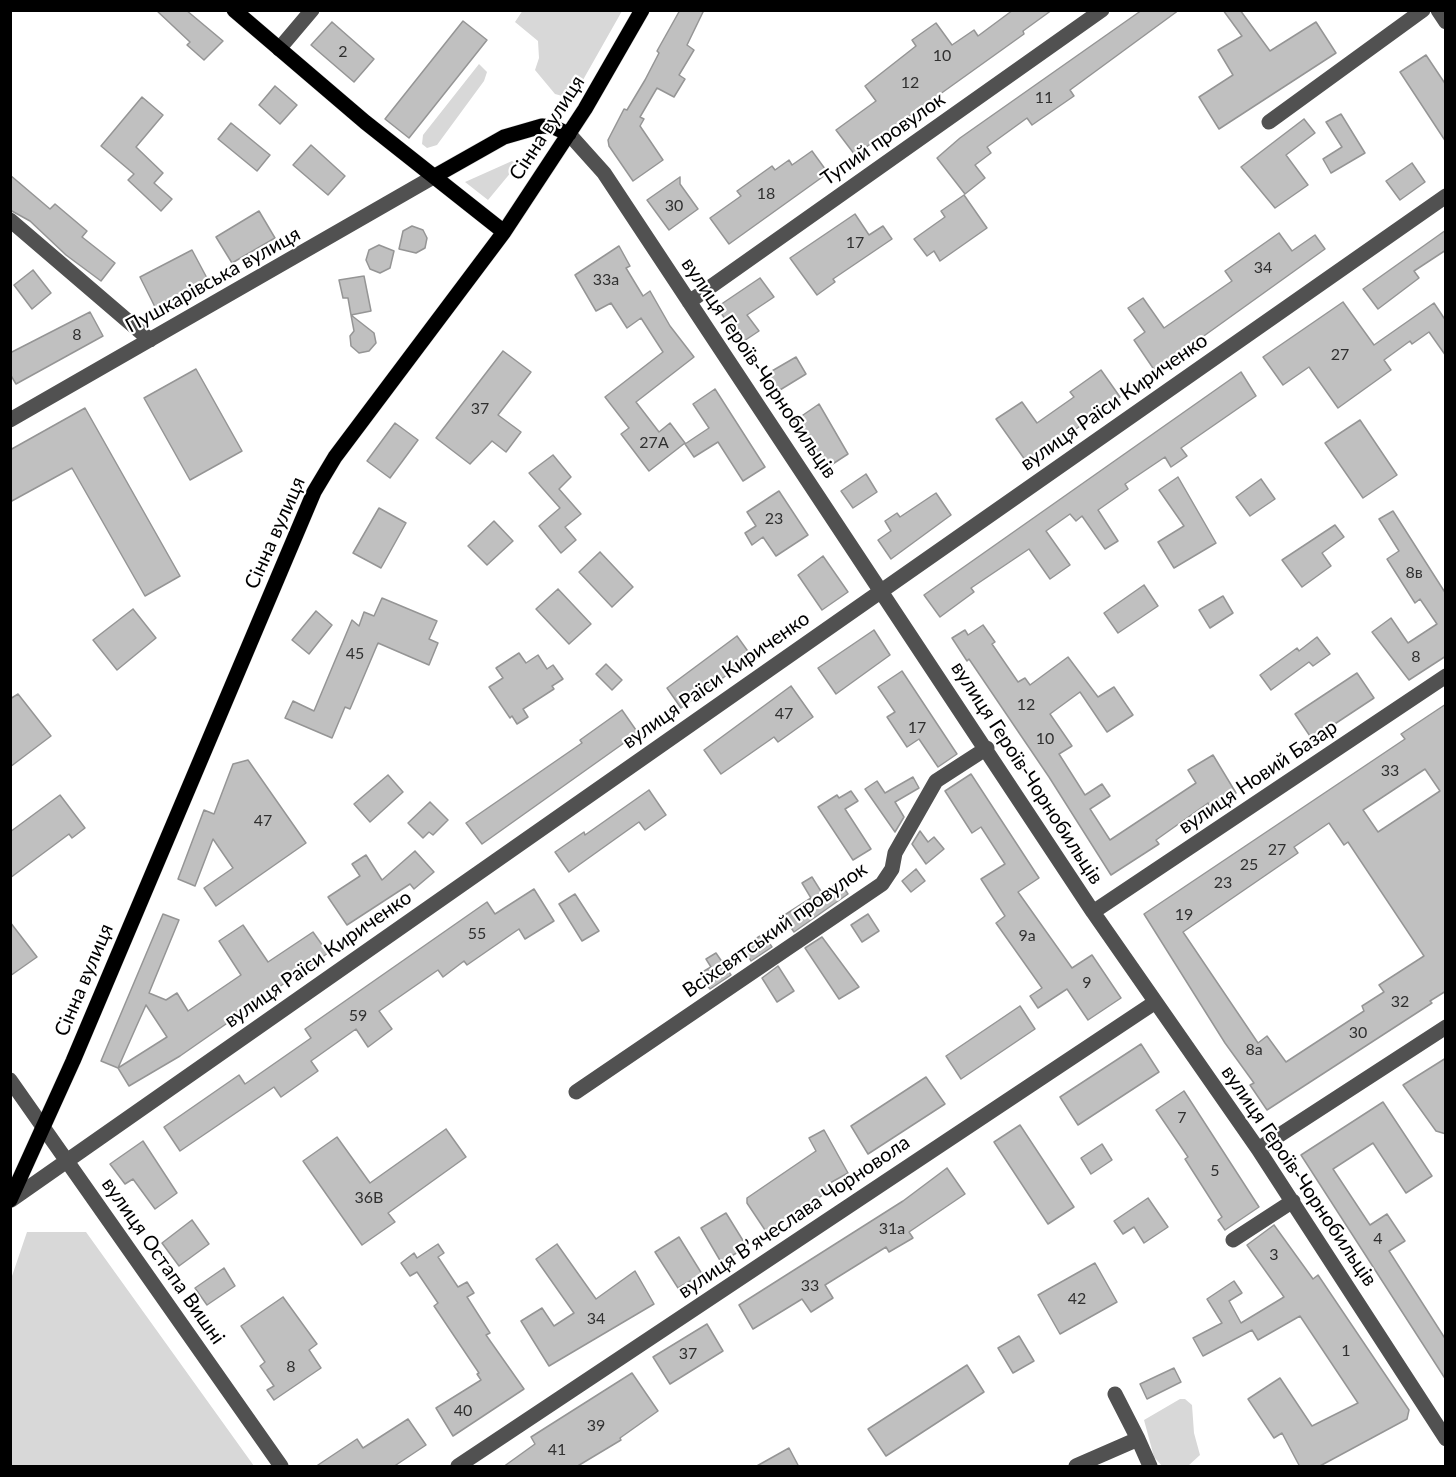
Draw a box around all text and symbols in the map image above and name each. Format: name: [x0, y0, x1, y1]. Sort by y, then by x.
house number: 2: [338, 42, 348, 62]
house number: 10: [933, 46, 951, 66]
street label: Сінна вулиця: [504, 71, 590, 185]
house number: 12: [901, 73, 919, 93]
street label: Тупий провулок: [816, 87, 950, 191]
house number: 11: [1035, 88, 1053, 108]
house number: 18: [757, 184, 775, 204]
house number: 30: [665, 196, 683, 216]
street label: Пушкарівська вулиця: [121, 222, 305, 338]
house number: 17: [846, 233, 864, 253]
street label: вулиця Героїв-Чорнобильців: [676, 253, 842, 483]
house number: 34: [1254, 258, 1272, 278]
house number: 33а: [593, 270, 619, 290]
house number: 8: [72, 325, 82, 345]
street label: вулиця Раїси Кириченко: [1016, 328, 1212, 476]
house number: 27: [1331, 345, 1349, 365]
house number: 37: [471, 399, 489, 419]
house number: 27А: [639, 433, 669, 453]
street label: Сінна вулиця: [240, 473, 310, 593]
house number: 23: [765, 509, 783, 529]
house number: 8в: [1405, 563, 1423, 583]
street label: вулиця Раїси Кириченко: [618, 606, 814, 754]
house number: 45: [346, 644, 364, 664]
house number: 8: [1411, 647, 1421, 667]
street label: вулиця Героїв-Чорнобильців: [946, 657, 1108, 889]
house number: 12: [1017, 695, 1035, 715]
house number: 47: [775, 704, 793, 724]
street label: вулиця Новий Базар: [1174, 715, 1342, 839]
house number: 17: [908, 718, 926, 738]
house number: 10: [1036, 729, 1054, 749]
house number: 33: [1381, 761, 1399, 781]
house number: 47: [254, 811, 272, 831]
house number: 27: [1268, 840, 1286, 860]
house number: 25: [1240, 855, 1258, 875]
street label: Всіхсвятський провулок: [678, 857, 872, 1003]
house number: 23: [1214, 873, 1232, 893]
street label: вулиця Раїси Кириченко: [220, 885, 416, 1033]
house number: 19: [1175, 905, 1193, 925]
street label: Сінна вулиця: [50, 920, 118, 1040]
house number: 55: [468, 924, 486, 944]
house number: 9а: [1018, 926, 1036, 946]
house number: 9: [1082, 973, 1092, 993]
house number: 32: [1391, 992, 1409, 1012]
house number: 59: [349, 1006, 367, 1026]
house number: 30: [1349, 1023, 1367, 1043]
house number: 8а: [1245, 1040, 1263, 1060]
street label: вулиця Героїв-Чорнобильців: [1216, 1061, 1382, 1291]
house number: 7: [1177, 1108, 1187, 1128]
street label: вулиця Вʼячеслава Чорновола: [674, 1130, 914, 1304]
house number: 5: [1210, 1161, 1220, 1181]
street label: вулиця Остапа Вишні: [96, 1173, 230, 1349]
house number: 36В: [355, 1188, 383, 1208]
house number: 31а: [879, 1219, 905, 1239]
house number: 4: [1373, 1229, 1383, 1249]
house number: 3: [1269, 1245, 1279, 1265]
house number: 33: [801, 1276, 819, 1296]
house number: 42: [1068, 1289, 1086, 1309]
house number: 34: [587, 1309, 605, 1329]
house number: 1: [1341, 1341, 1351, 1361]
house number: 37: [679, 1344, 697, 1364]
house number: 8: [286, 1357, 296, 1377]
house number: 40: [454, 1401, 472, 1421]
house number: 39: [587, 1416, 605, 1436]
house number: 41: [548, 1440, 566, 1460]

